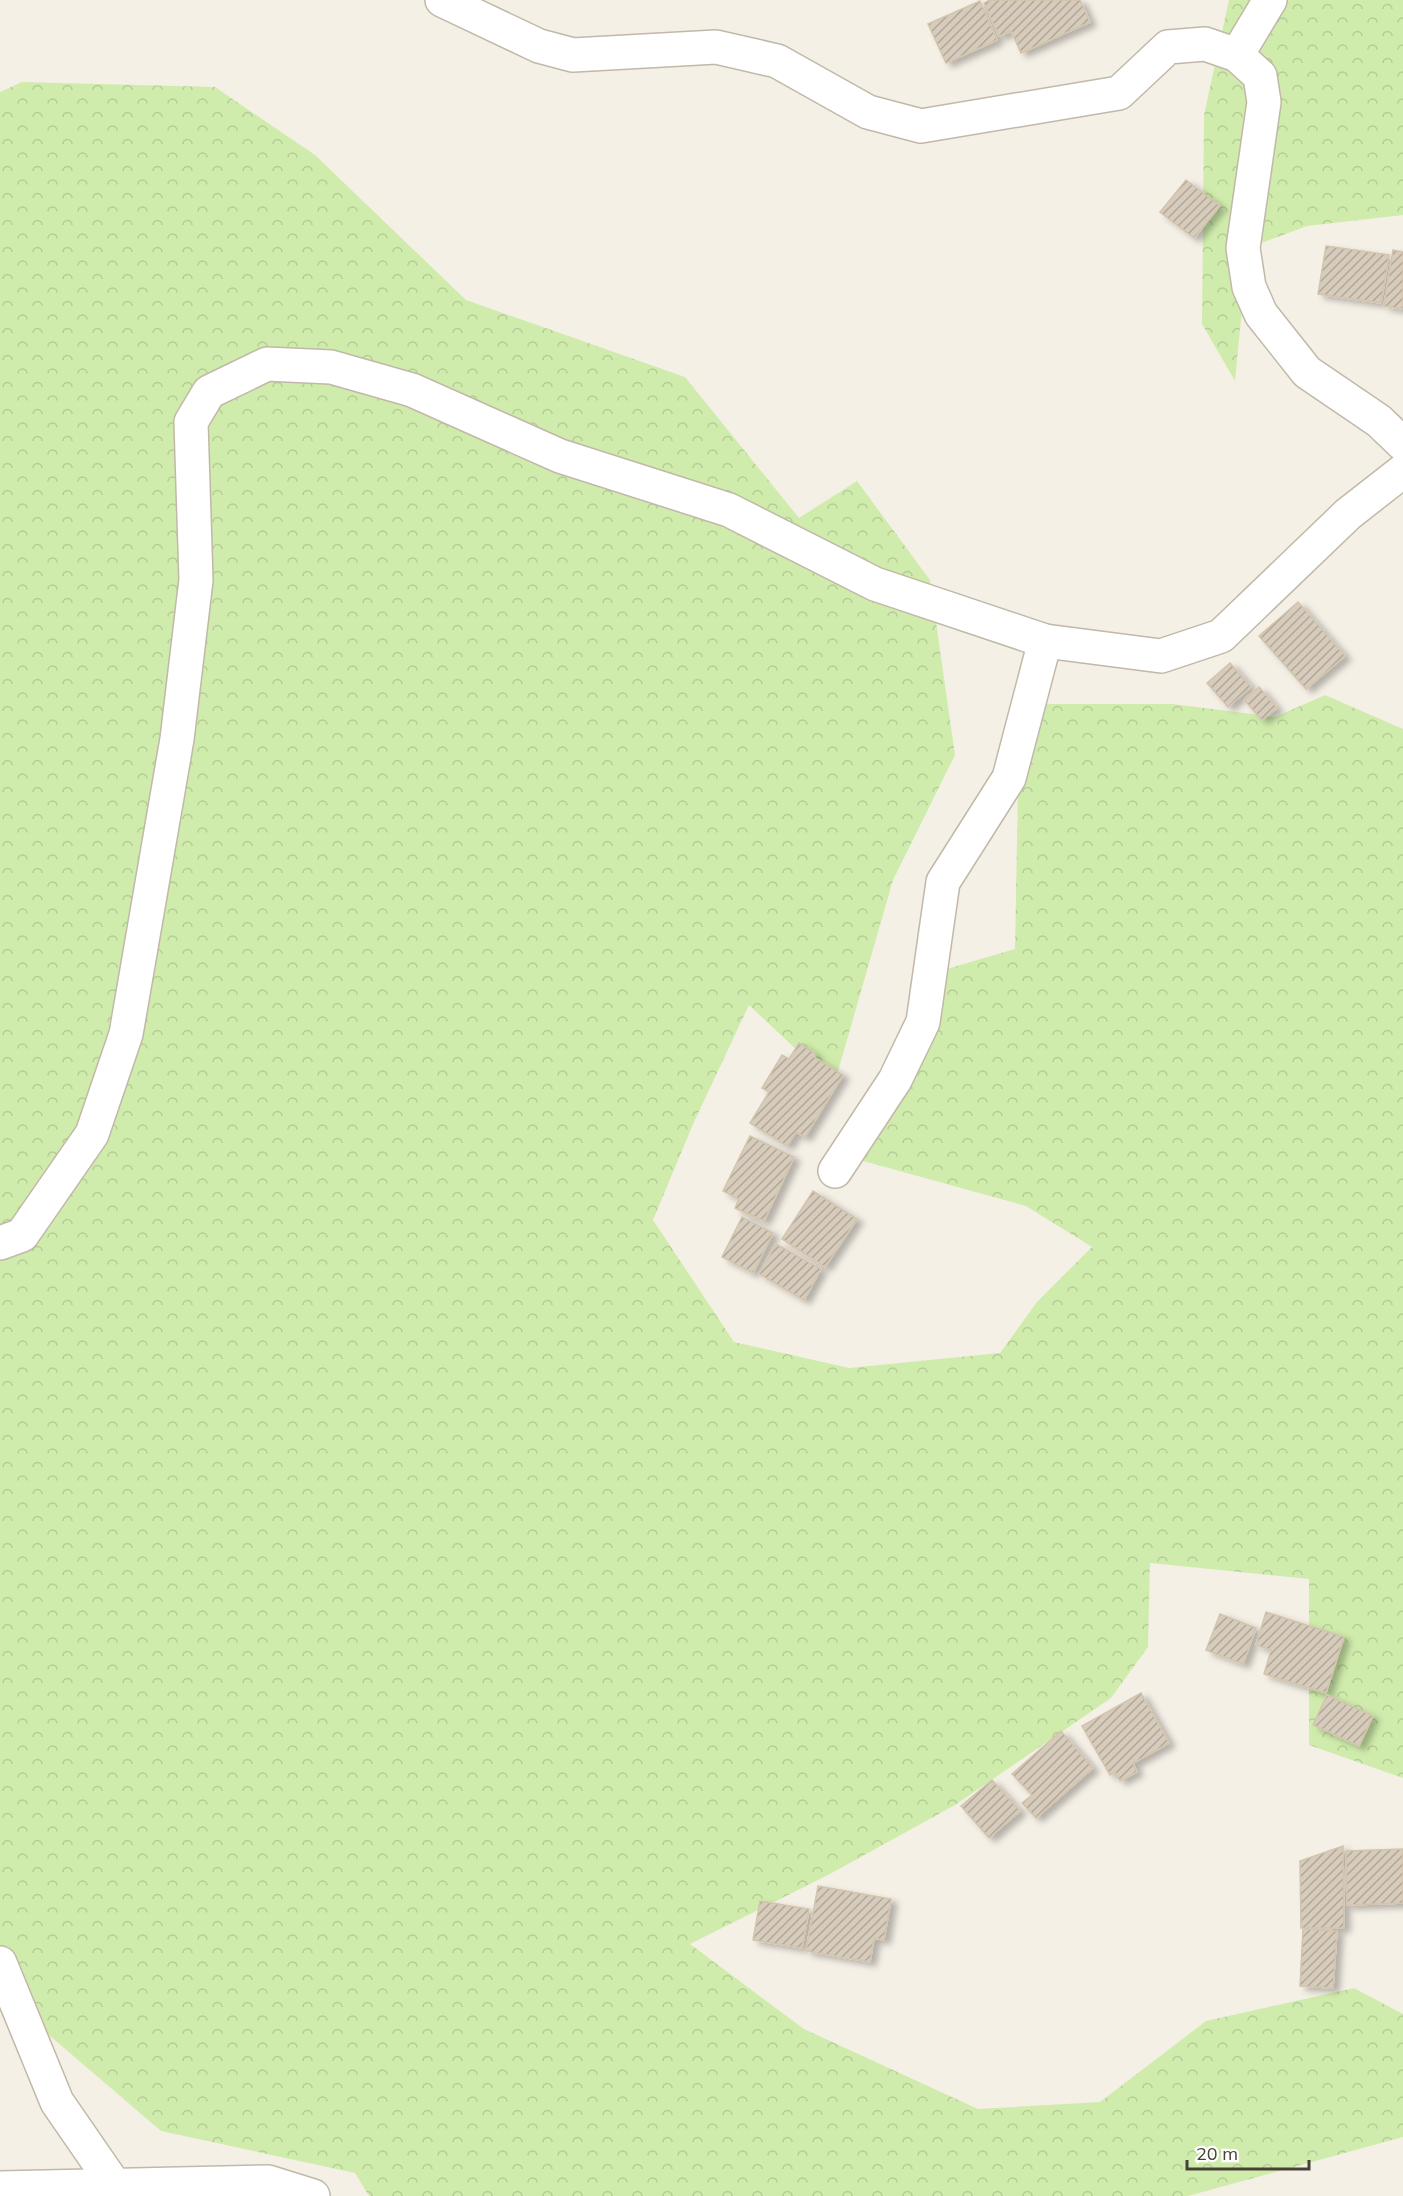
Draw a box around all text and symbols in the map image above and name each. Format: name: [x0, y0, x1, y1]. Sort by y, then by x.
scale bar: [1187, 2133, 1308, 2171]
text: 20 m: [1196, 2142, 1238, 2165]

